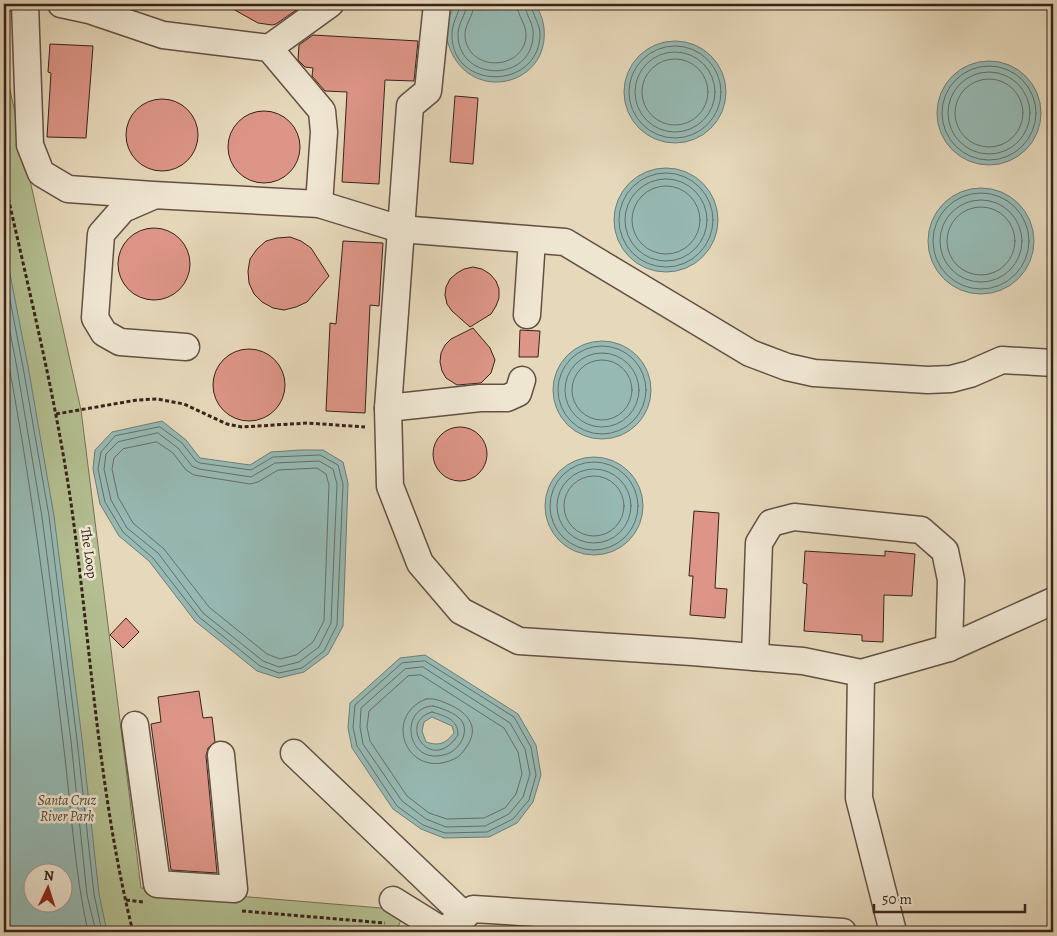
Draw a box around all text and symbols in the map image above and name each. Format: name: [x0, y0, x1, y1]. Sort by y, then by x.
street label: The Loop: [76, 526, 102, 580]
park label: Santa Cruz River Park: [38, 791, 97, 826]
north arrow: [22, 864, 72, 914]
text: N: [43, 866, 55, 885]
scale bar: [874, 881, 1026, 913]
text: 50 m: [882, 889, 912, 909]

